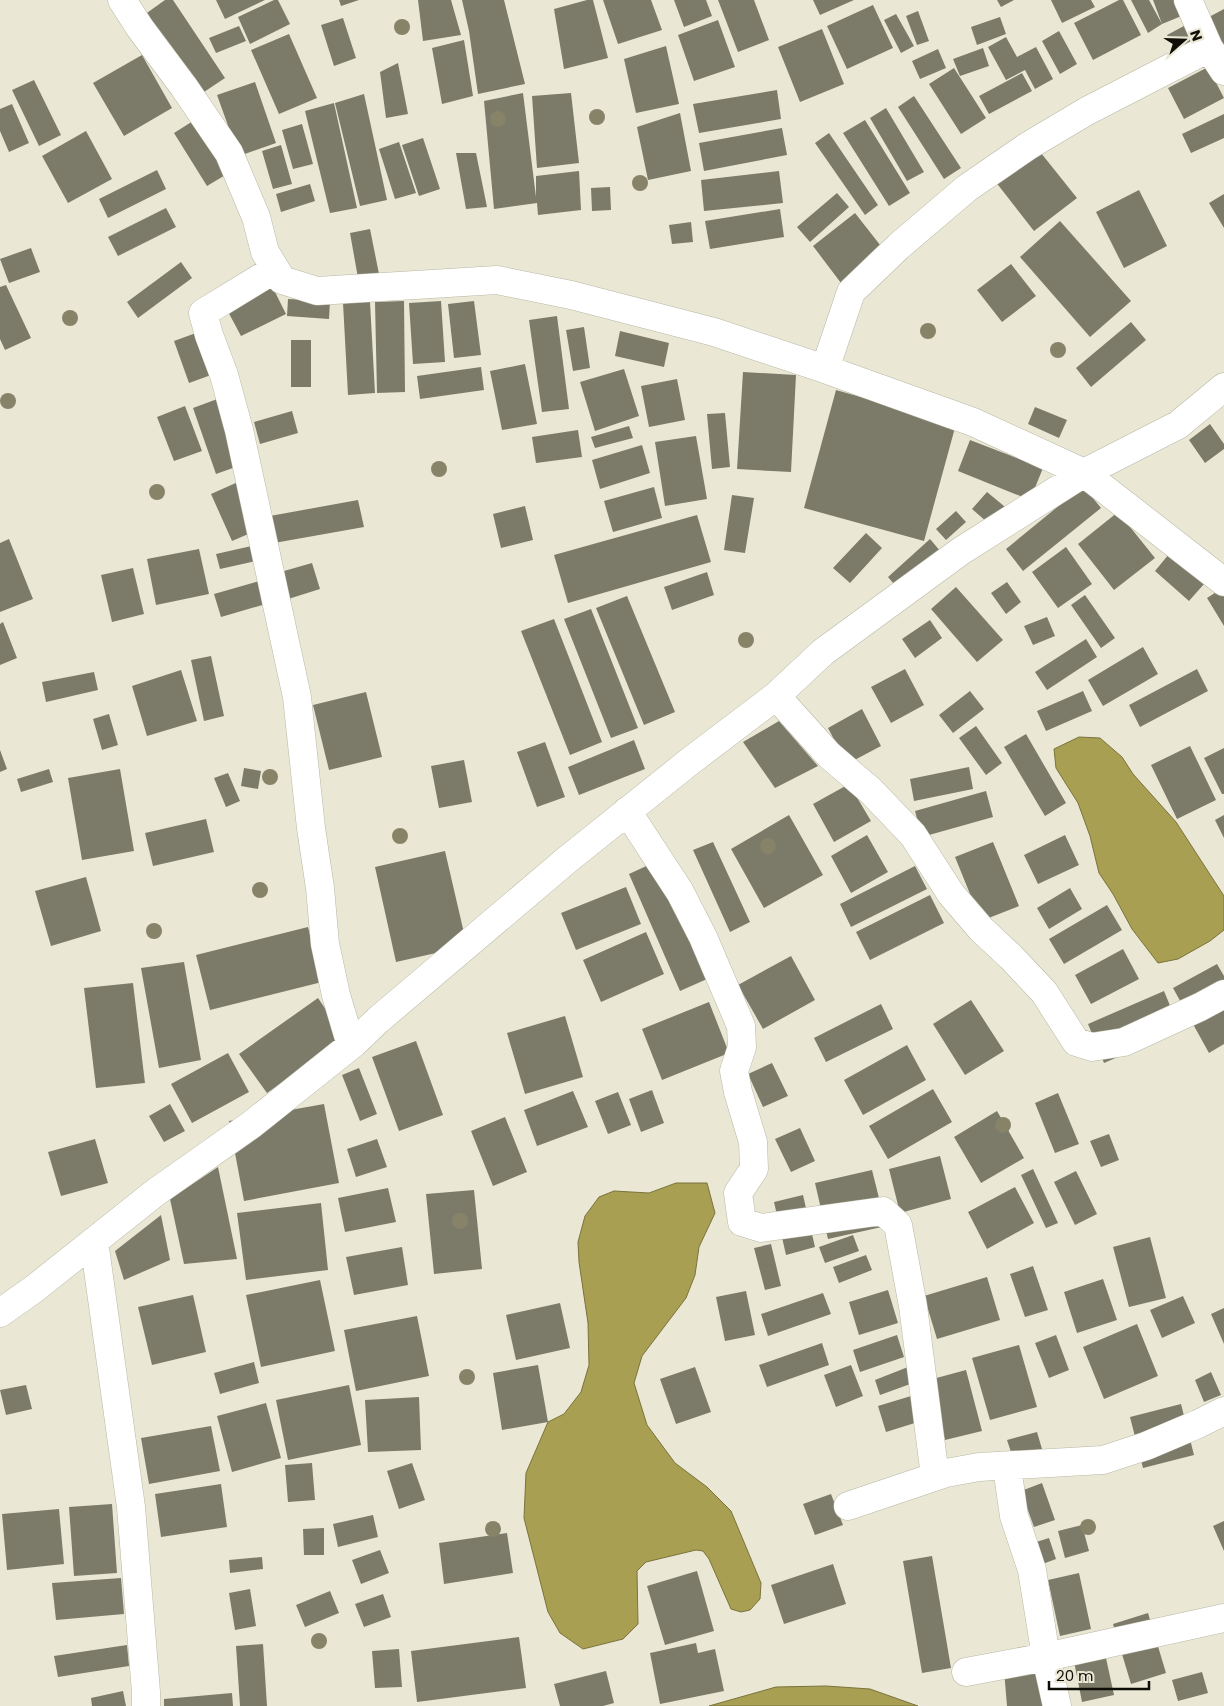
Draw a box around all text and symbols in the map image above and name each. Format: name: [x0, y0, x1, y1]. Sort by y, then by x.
north arrow: [1159, 15, 1209, 65]
text: N: [1185, 27, 1207, 44]
scale bar: [1049, 1658, 1149, 1690]
text: 20 m: [1056, 1665, 1094, 1686]

